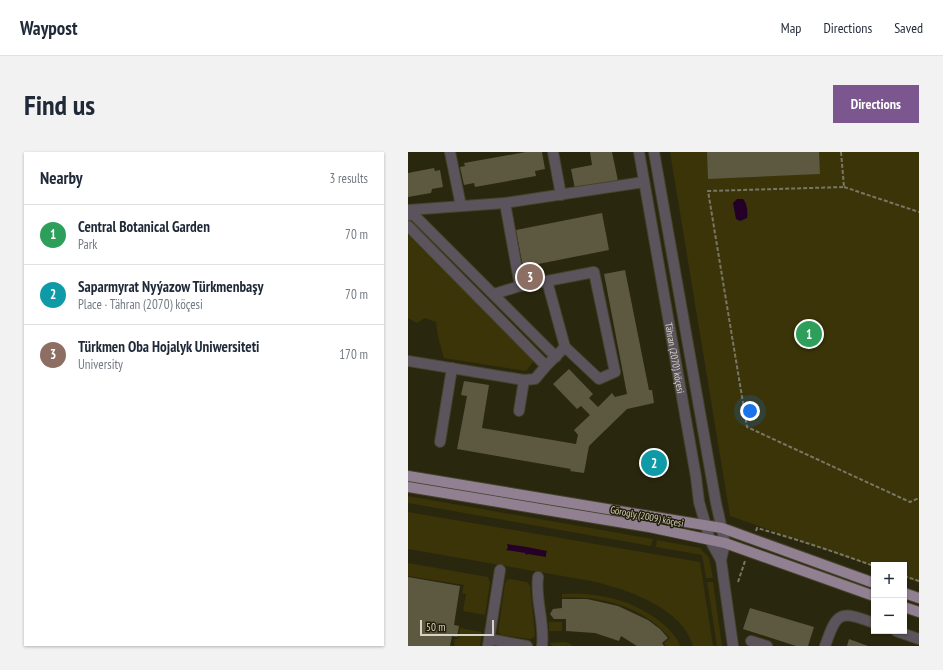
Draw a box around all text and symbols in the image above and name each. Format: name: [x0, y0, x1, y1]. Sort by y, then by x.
text: Waypost: [20, 16, 77, 40]
text: Map: [781, 19, 801, 37]
text: Directions: [823, 19, 872, 37]
text: Saved: [894, 19, 923, 37]
button: Directions: [833, 85, 919, 123]
text: Find us: [24, 86, 95, 123]
text: Nearby: [40, 167, 83, 189]
text: 3 results: [329, 170, 368, 187]
text: Central Botanical Garden: [78, 217, 210, 236]
text: 1: [50, 226, 56, 243]
text: 70 m: [345, 226, 368, 243]
text: Park: [78, 236, 97, 253]
pin: 3: [517, 262, 543, 292]
text: Saparmyrat Nyýazow Türkmenbaşy: [78, 277, 264, 296]
text: 2: [50, 286, 56, 303]
text: 70 m: [345, 286, 368, 303]
text: Place · Tähran (2070) köçesi: [78, 296, 203, 313]
pin: 1: [796, 319, 822, 349]
street label: Tähran (2070) köçesi: [662, 322, 687, 394]
text: Türkmen Oba Hojalyk Uniwersiteti: [78, 337, 260, 356]
text: 3: [50, 346, 56, 363]
text: 170 m: [339, 346, 368, 363]
text: University: [78, 356, 123, 373]
your location: [740, 401, 760, 421]
pin: 2: [641, 448, 667, 478]
street label: Görogly (2009) köçesi: [609, 503, 685, 530]
map controls: [871, 562, 907, 634]
button: +: [871, 562, 907, 598]
button: −: [871, 598, 907, 634]
scale bar: [420, 618, 494, 637]
text: 50 m: [426, 620, 445, 634]

